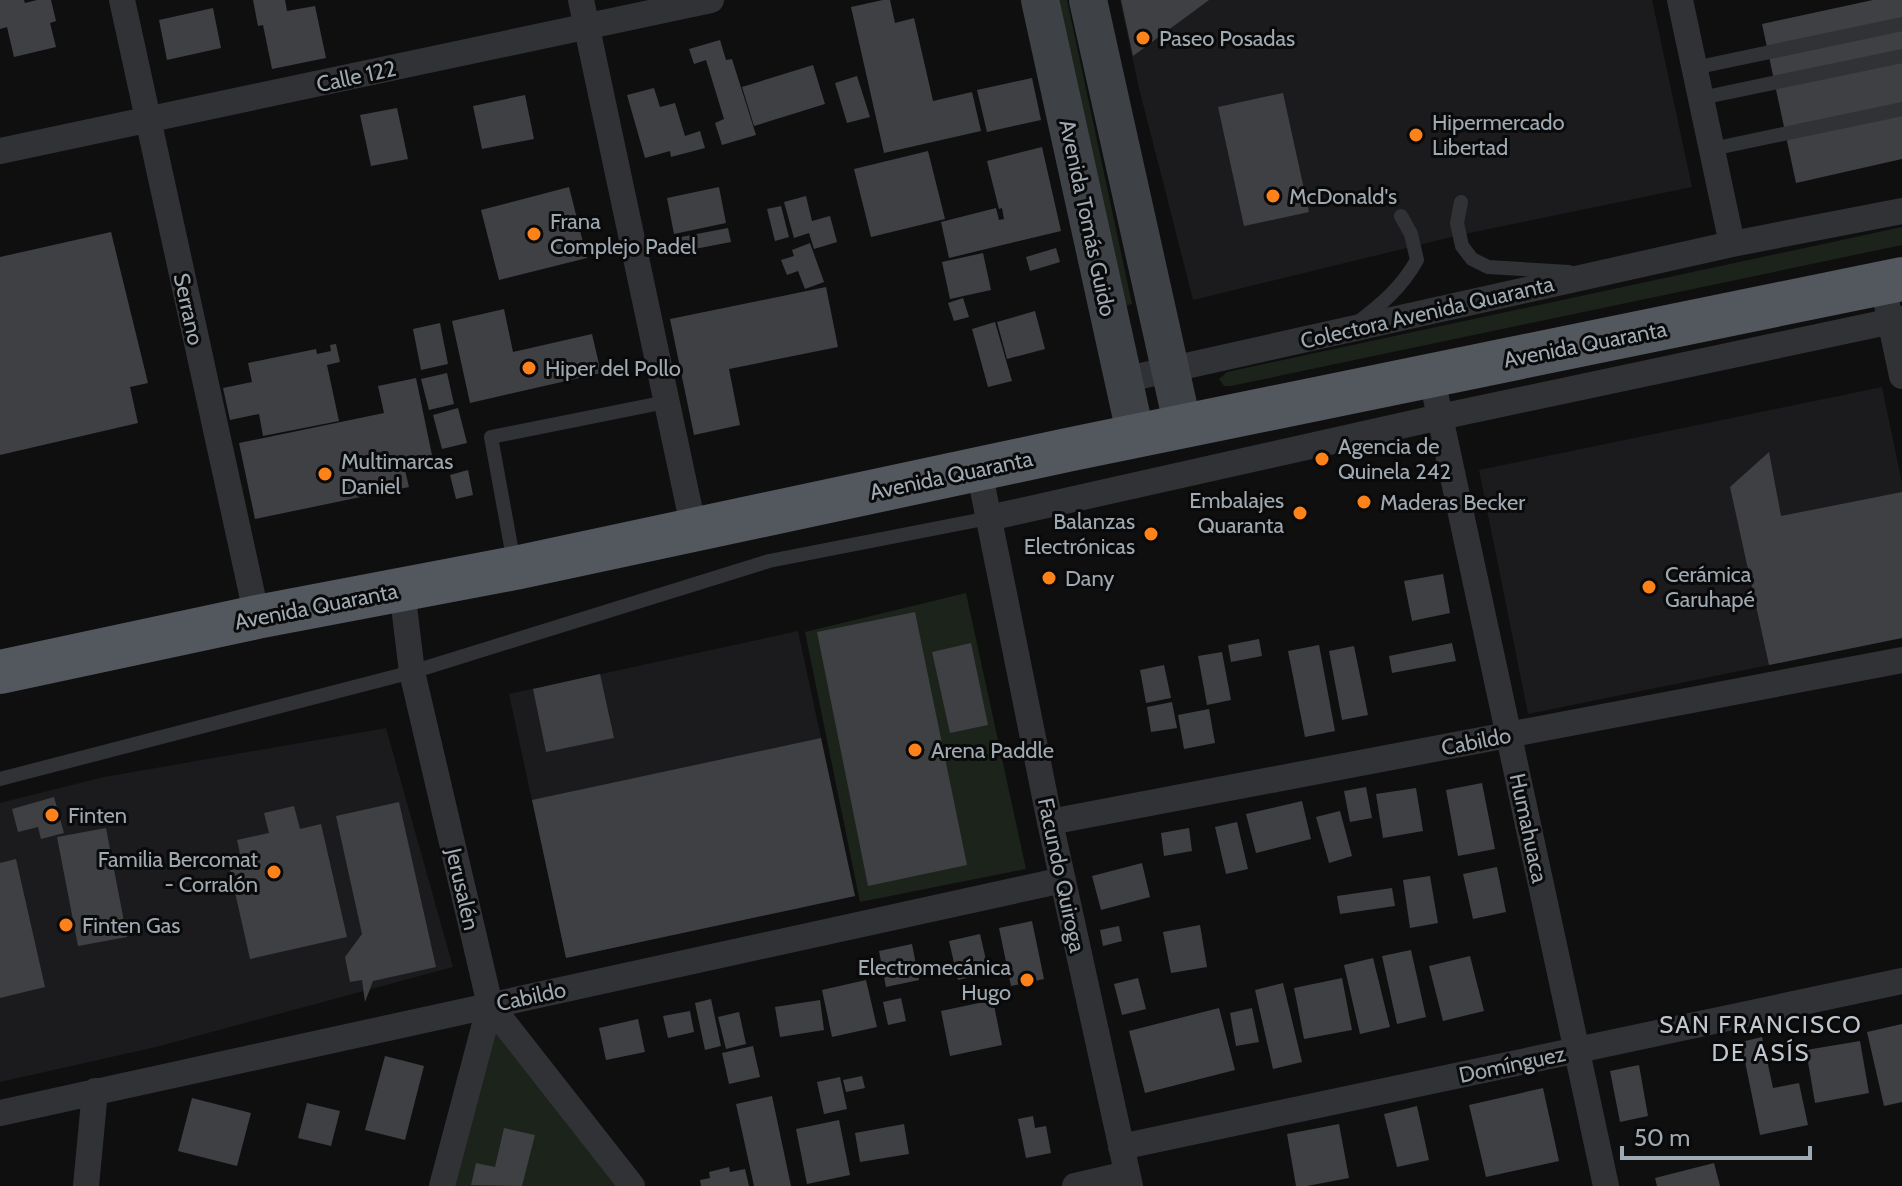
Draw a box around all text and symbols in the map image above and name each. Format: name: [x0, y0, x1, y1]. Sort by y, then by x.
place label: Paseo Posadas: [1159, 25, 1295, 52]
marker: Paseo Posadas: [1134, 29, 1152, 47]
street label: Calle 122: [314, 55, 398, 98]
place label: Hipermercado Libertad: [1432, 109, 1565, 161]
street label: Avenida Tomás Guido: [1053, 117, 1122, 319]
marker: Hipermercado Libertad: [1407, 126, 1425, 144]
place label: McDonald's: [1289, 183, 1397, 210]
marker: McDonald's: [1264, 187, 1282, 205]
place label: Frana Complejo Padel: [550, 208, 697, 260]
marker: Frana Complejo Padel: [525, 225, 543, 243]
street label: Colectora Avenida Quaranta: [1298, 270, 1557, 355]
street label: Serrano: [168, 271, 209, 348]
street label: Avenida Quaranta: [1501, 315, 1669, 374]
place label: Hiper del Pollo: [545, 355, 681, 382]
marker: Hiper del Pollo: [520, 359, 538, 377]
place label: Agencia de Quinela 242: [1338, 433, 1451, 485]
street label: Avenida Quaranta: [867, 445, 1035, 506]
place label: Multimarcas Daniel: [341, 448, 453, 500]
marker: Agencia de Quinela 242: [1313, 450, 1331, 468]
marker: Multimarcas Daniel: [316, 465, 334, 483]
place label: Embalajes Quaranta: [1189, 487, 1284, 539]
place label: Maderas Becker: [1380, 489, 1525, 516]
marker: Maderas Becker: [1355, 493, 1373, 511]
marker: Embalajes Quaranta: [1291, 504, 1309, 522]
place label: Balanzas Electrónicas: [1024, 508, 1135, 560]
marker: Balanzas Electrónicas: [1142, 525, 1160, 543]
place label: Cerámica Garuhapé: [1665, 561, 1755, 613]
place label: Dany: [1065, 565, 1114, 592]
marker: Dany: [1040, 569, 1058, 587]
street label: Avenida Quaranta: [232, 577, 400, 636]
marker: Cerámica Garuhapé: [1640, 578, 1658, 596]
street label: Cabildo: [1439, 722, 1513, 761]
place label: Arena Paddle: [931, 737, 1054, 764]
marker: Arena Paddle: [906, 741, 924, 759]
street label: Humahuaca: [1504, 771, 1553, 886]
street label: Facundo Quiroga: [1032, 795, 1091, 955]
place label: Finten: [68, 802, 127, 829]
marker: Finten: [43, 806, 61, 824]
street label: Jerusalén: [440, 844, 485, 933]
place label: Familia Bercomat - Corralón: [98, 846, 259, 898]
marker: Familia Bercomat - Corralón: [265, 863, 283, 881]
place label: Finten Gas: [82, 912, 180, 939]
marker: Finten Gas: [57, 916, 75, 934]
place label: Electromecánica Hugo: [858, 954, 1011, 1006]
marker: Electromecánica Hugo: [1018, 971, 1036, 989]
street label: Cabildo: [494, 976, 568, 1017]
district label: SAN FRANCISCO DE ASÍS: [1659, 1010, 1863, 1067]
street label: Domínguez: [1456, 1040, 1568, 1089]
scale bar: [1622, 1110, 1810, 1160]
text: 50 m: [1634, 1123, 1690, 1152]

